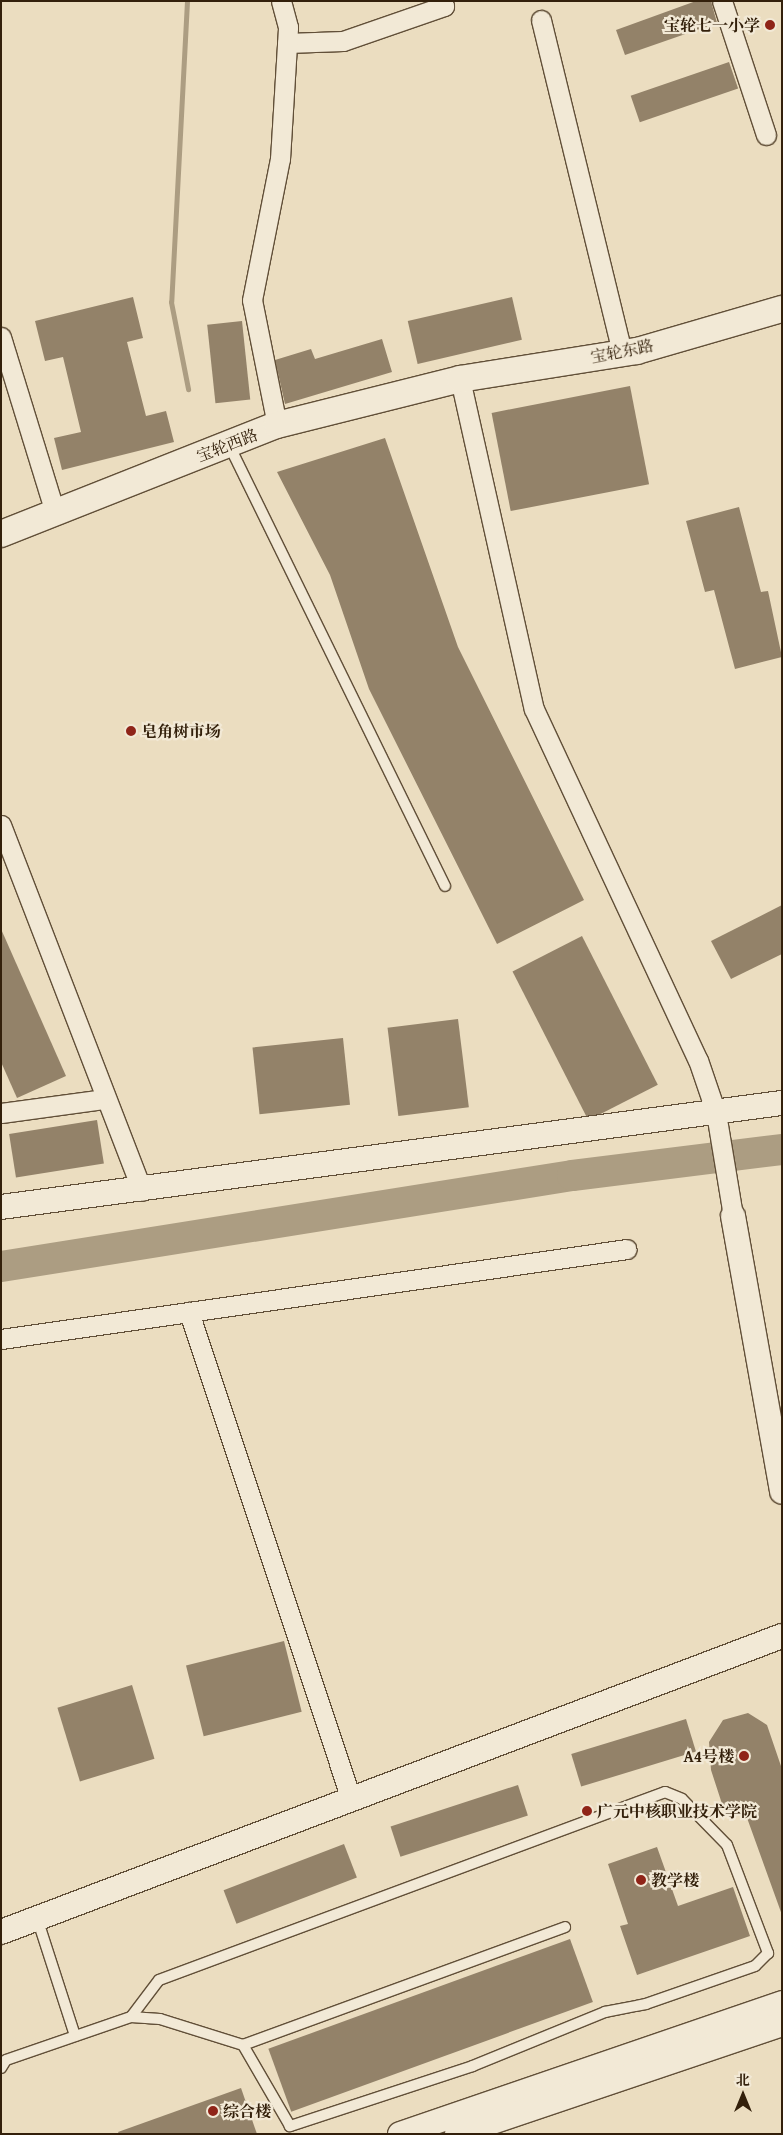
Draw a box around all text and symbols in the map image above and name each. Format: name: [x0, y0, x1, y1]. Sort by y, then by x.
place label: 宝轮七一小学: [664, 15, 760, 35]
marker: 宝轮七一小学: [764, 19, 776, 31]
street label: 宝轮东路: [589, 335, 655, 367]
street label: 宝轮西路: [194, 425, 260, 465]
place label: 皂角树市场: [141, 721, 221, 741]
marker: 皂角树市场: [125, 725, 137, 737]
place label: A4号楼: [683, 1746, 734, 1766]
marker: A4号楼: [738, 1750, 750, 1762]
place label: 广元中核职业技术学院: [597, 1801, 757, 1821]
marker: 广元中核职业技术学院: [581, 1805, 593, 1817]
place label: 教学楼: [651, 1870, 699, 1890]
marker: 教学楼: [635, 1874, 647, 1886]
north arrow: [718, 2070, 768, 2120]
text: 北: [736, 2070, 750, 2090]
place label: 综合楼: [223, 2101, 271, 2121]
marker: 综合楼: [207, 2105, 219, 2117]

